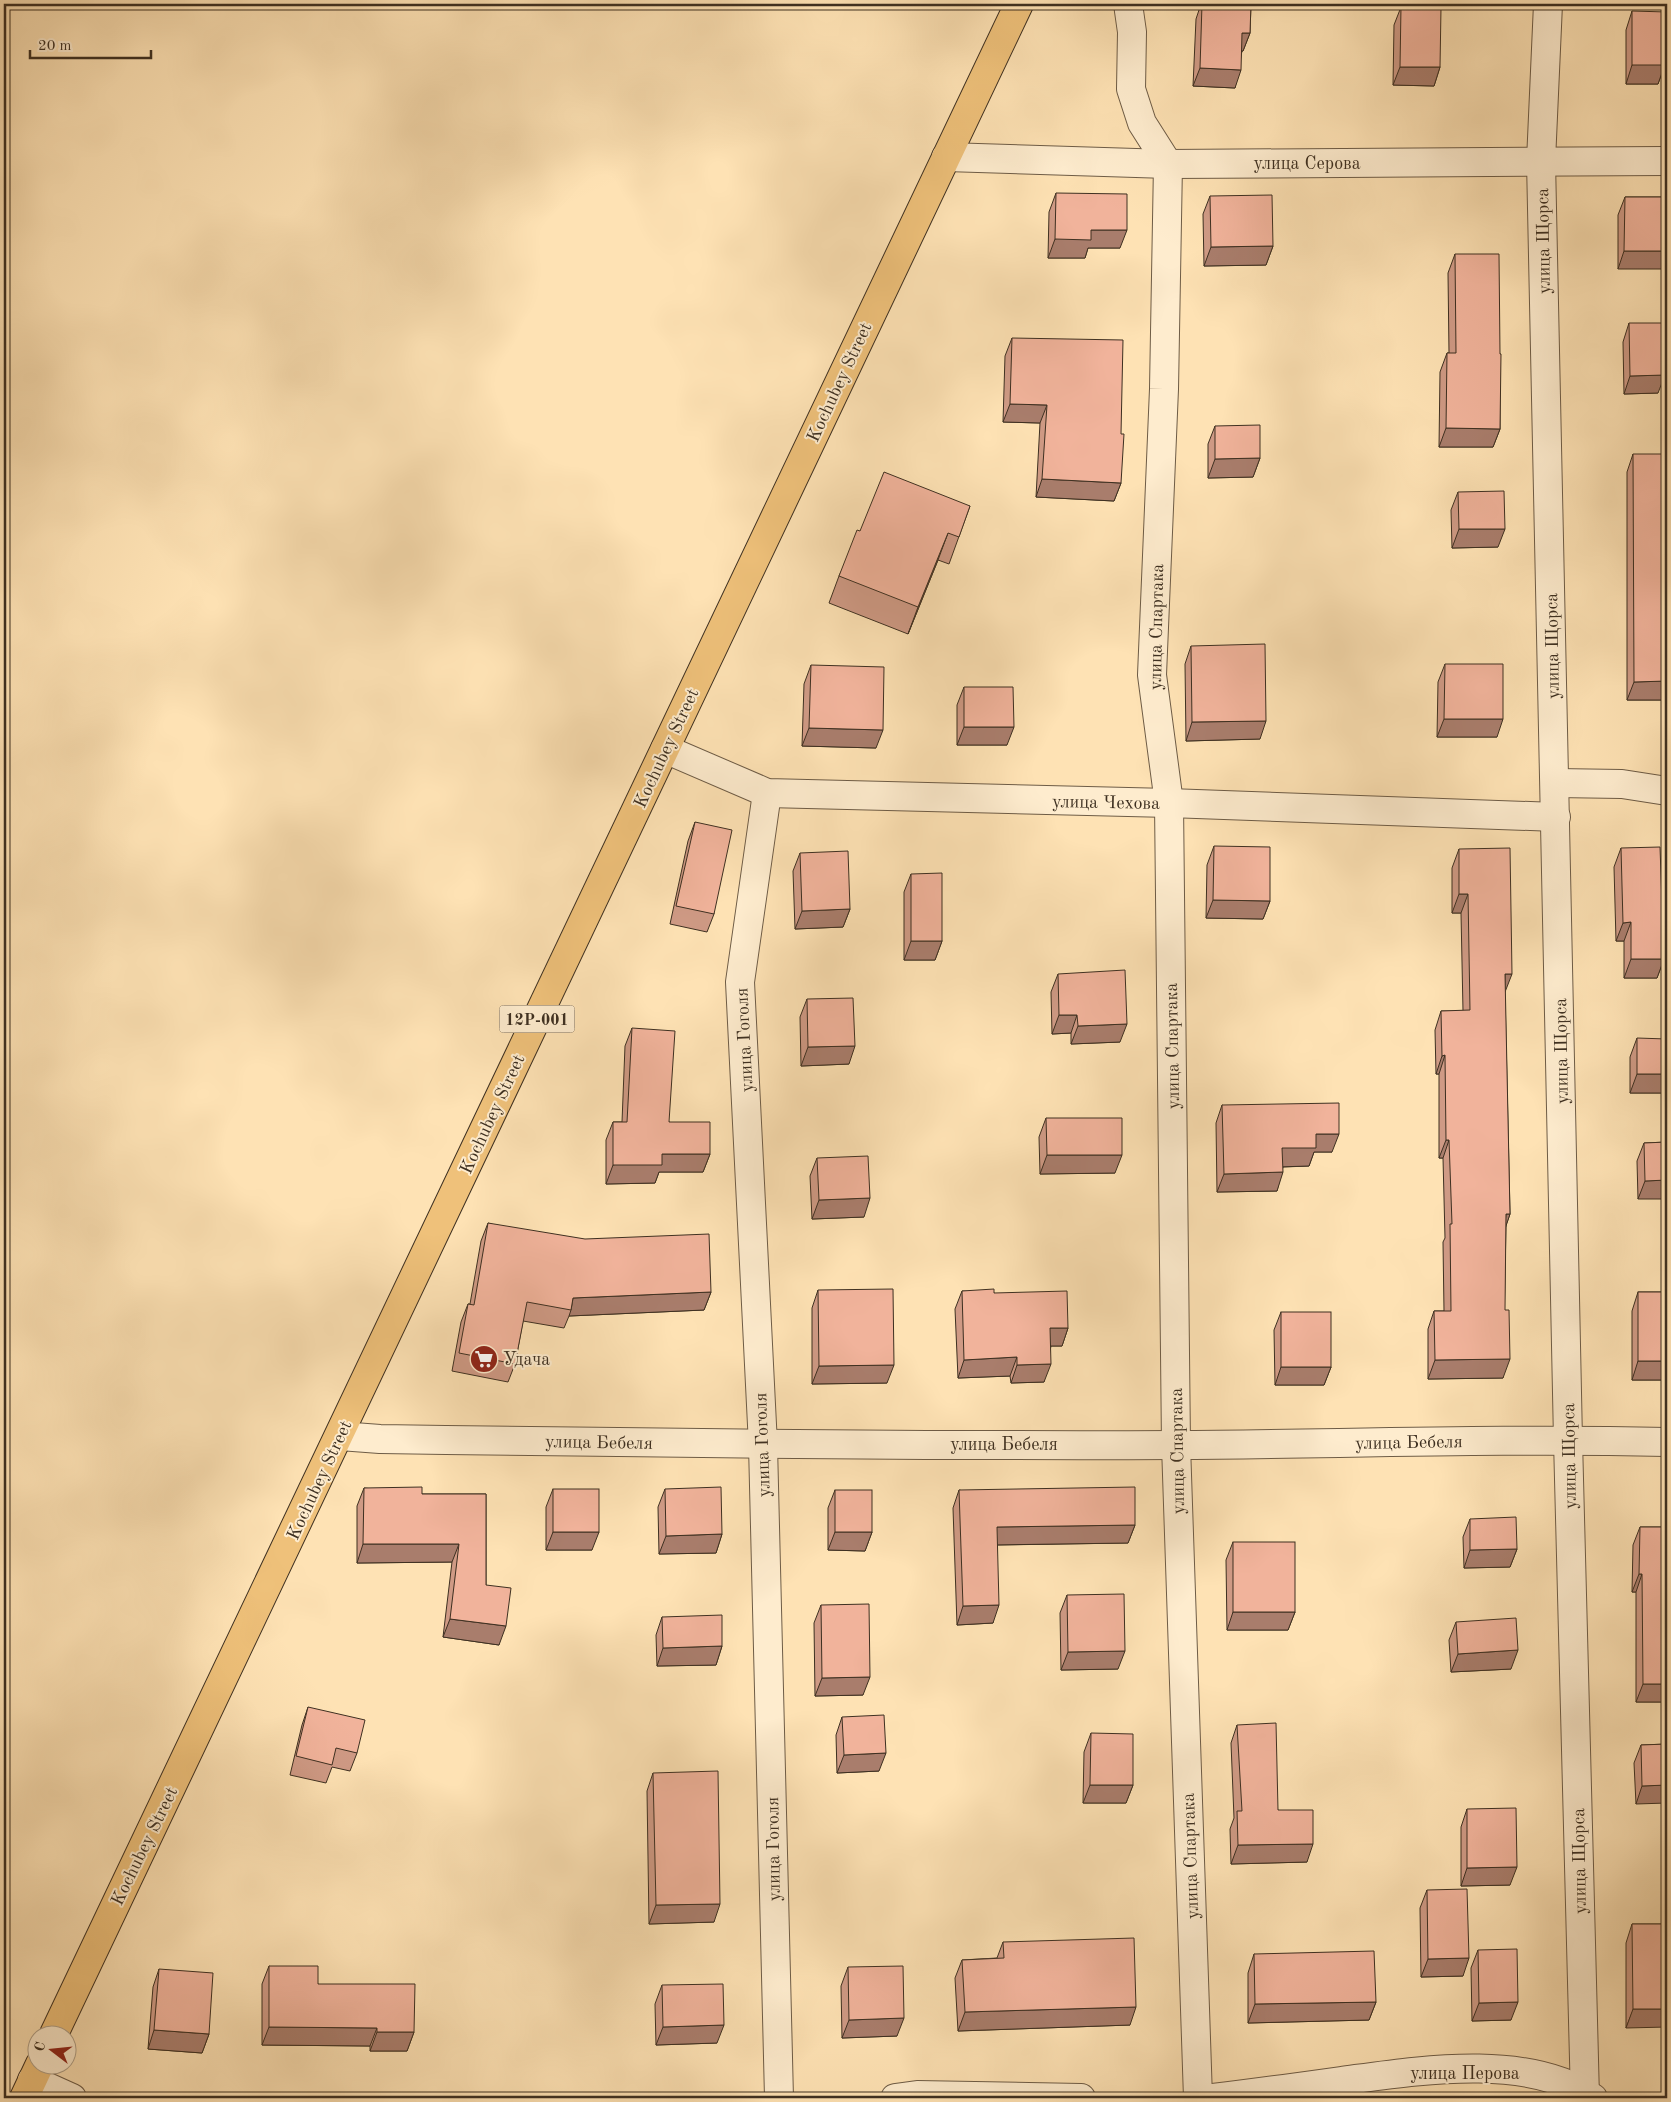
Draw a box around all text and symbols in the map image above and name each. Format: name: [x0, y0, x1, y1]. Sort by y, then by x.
scale bar: [30, 28, 151, 60]
text: 20 m: [38, 39, 72, 54]
street label: улица Серова: [1253, 155, 1361, 173]
street label: улица Щорса: [1534, 188, 1554, 294]
street label: Kochubey Street: [804, 320, 875, 445]
street label: улица Спартака: [1147, 563, 1167, 690]
street label: улица Щорса: [1543, 593, 1563, 699]
street label: Kochubey Street: [631, 686, 702, 811]
street label: улица Чехова: [1052, 793, 1160, 813]
street label: улица Спартака: [1163, 982, 1183, 1109]
street label: улица Гоголя: [733, 987, 757, 1093]
street label: улица Щорса: [1552, 998, 1572, 1104]
road number: 12Р-001: [500, 1006, 574, 1032]
street label: Kochubey Street: [457, 1052, 528, 1177]
supermarket icon: Удача: [469, 1344, 499, 1374]
place label: Удача: [503, 1351, 550, 1369]
street label: улица Спартака: [1168, 1387, 1188, 1514]
street label: улица Гоголя: [752, 1392, 774, 1498]
street label: улица Щорса: [1560, 1403, 1580, 1509]
street label: Kochubey Street: [284, 1418, 355, 1543]
street label: улица Бебеля: [545, 1433, 653, 1453]
street label: улица Бебеля: [1355, 1433, 1463, 1453]
street label: улица Бебеля: [950, 1436, 1058, 1454]
street label: Kochubey Street: [108, 1784, 181, 1909]
street label: улица Спартака: [1180, 1792, 1202, 1920]
street label: улица Гоголя: [764, 1796, 784, 1901]
street label: улица Щорса: [1570, 1808, 1590, 1914]
north arrow: [28, 2024, 78, 2074]
text: С: [32, 2040, 48, 2053]
street label: улица Перова: [1410, 2065, 1520, 2083]

